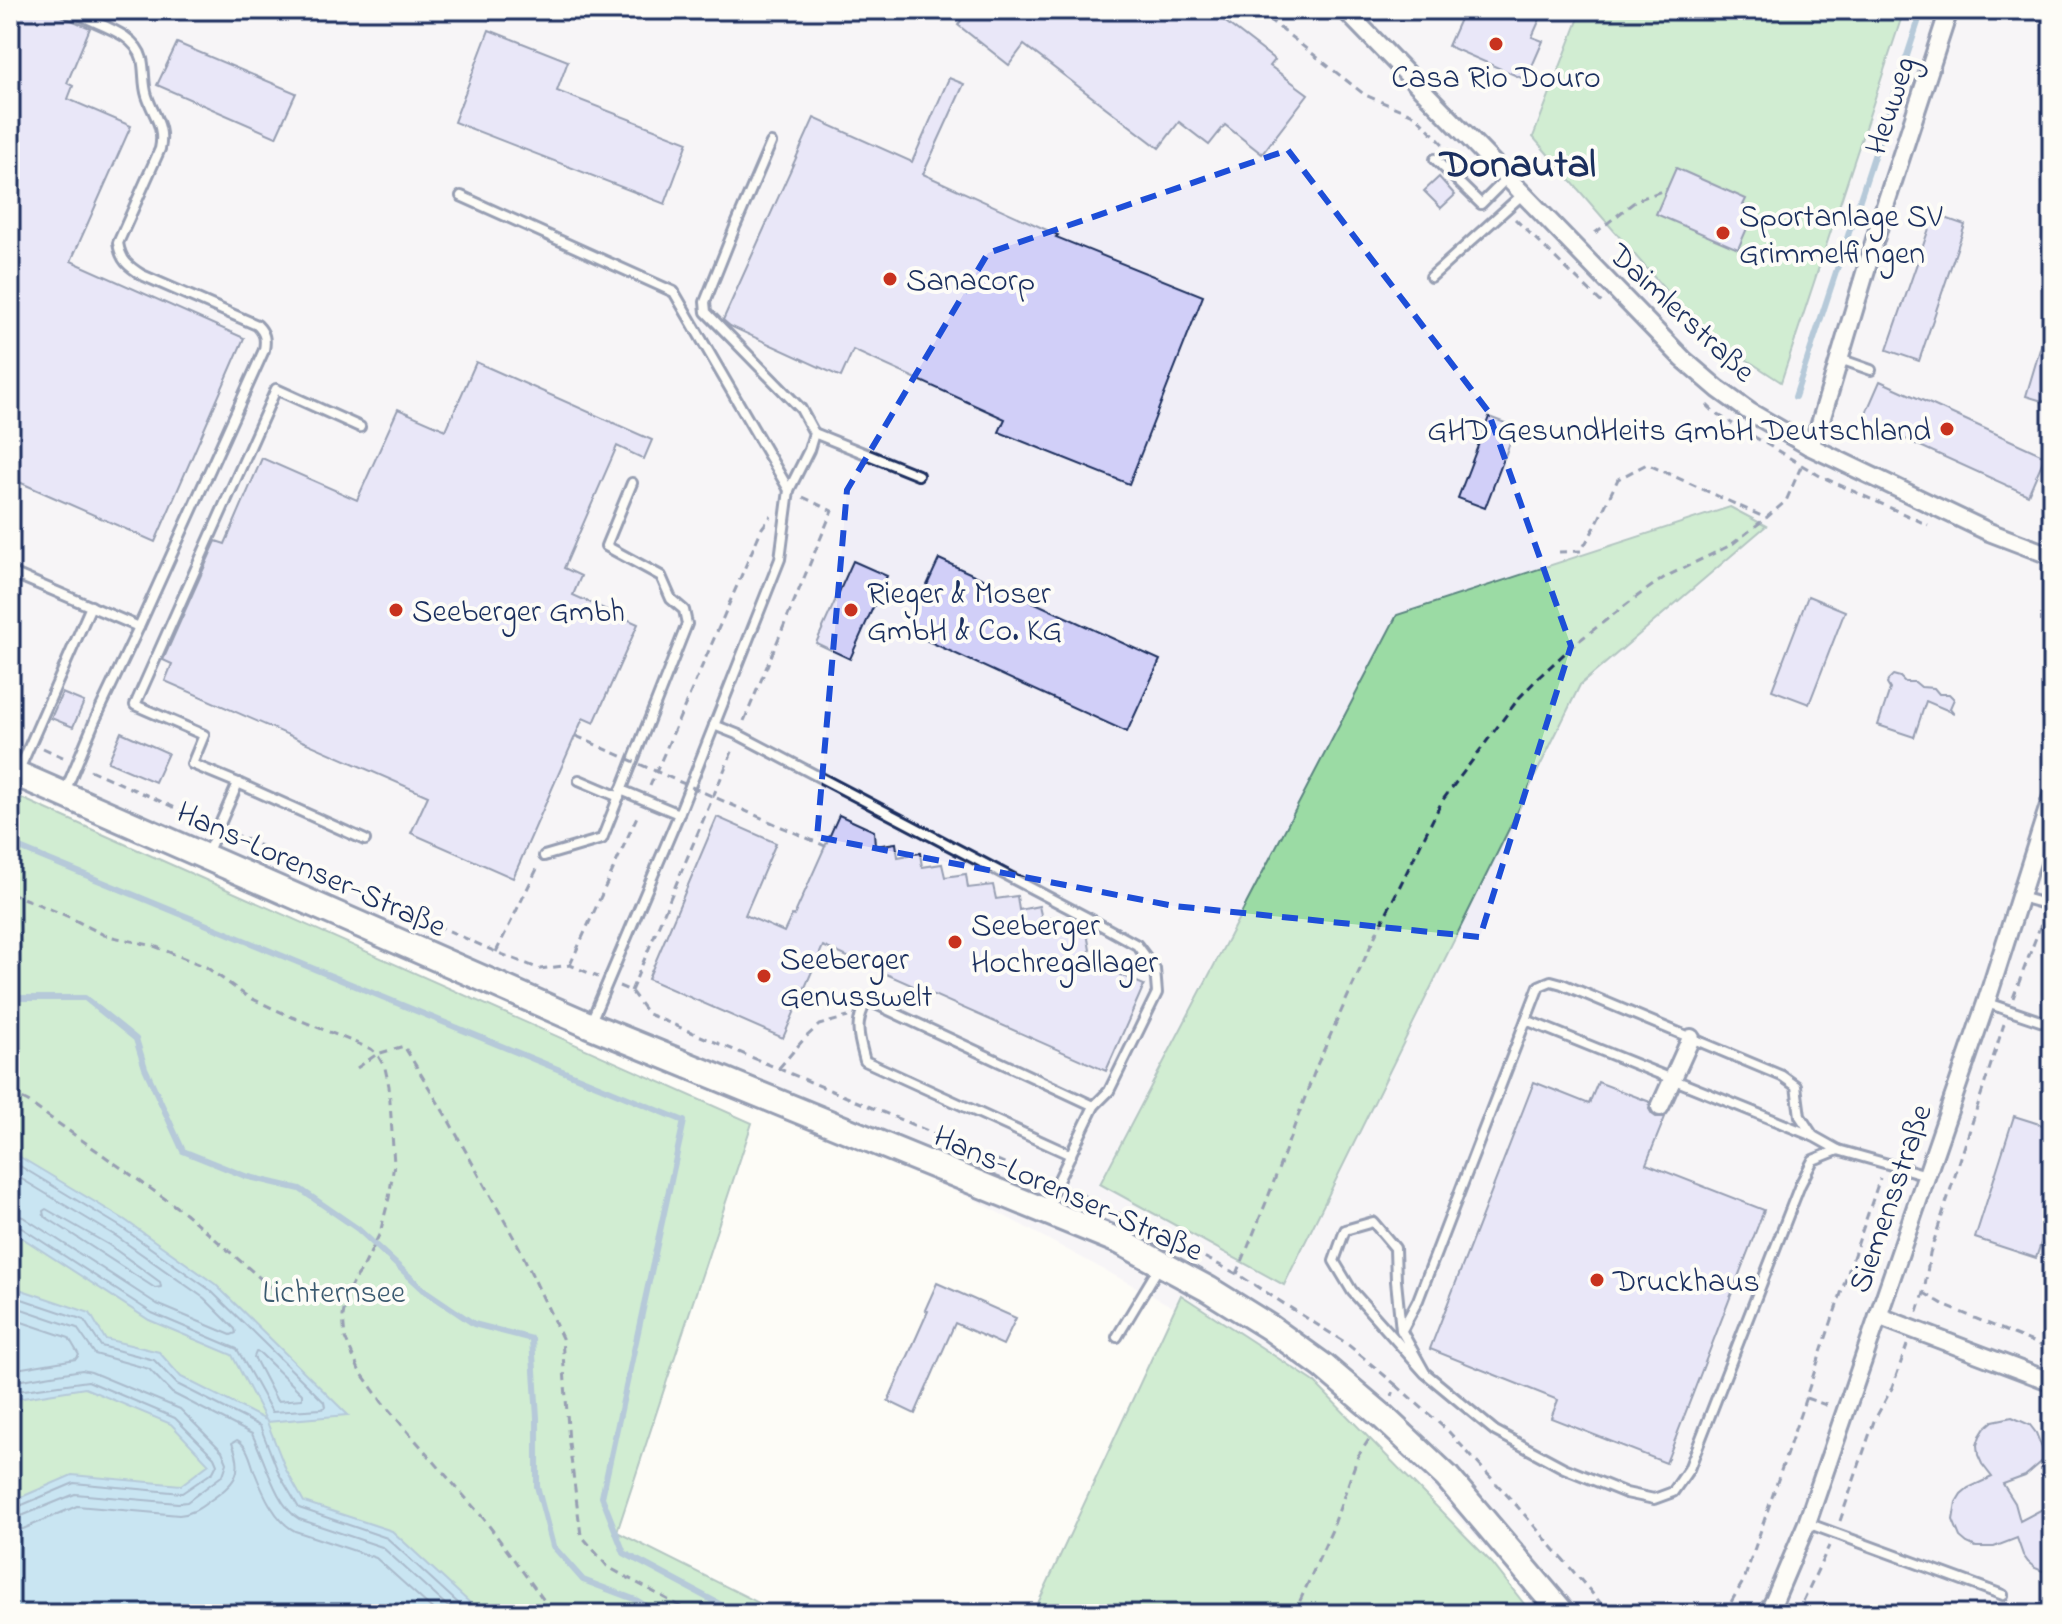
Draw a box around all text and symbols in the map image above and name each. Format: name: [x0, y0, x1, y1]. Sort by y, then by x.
marker: Casa Rio Douro: [1487, 35, 1505, 53]
street label: Heuweg: [1854, 51, 1930, 161]
place label: Casa Rio Douro: [1391, 56, 1601, 103]
district label: Donautal: [1438, 137, 1596, 196]
place label: Sportanlage SV Grimmelfingen: [1739, 195, 1943, 279]
marker: Sportanlage SV Grimmelfingen: [1714, 224, 1732, 242]
street label: Daimlerstraße: [1596, 233, 1765, 396]
place label: Sanacorp: [906, 259, 1035, 306]
marker: Sanacorp: [881, 270, 899, 288]
place label: GHD GesundHeits GmbH Deutschland: [1427, 409, 1931, 456]
marker: GHD GesundHeits GmbH Deutschland: [1938, 420, 1956, 438]
place label: Rieger & Moser GmbH & Co. KG: [867, 572, 1062, 656]
place label: Seeberger Gmbh: [412, 590, 625, 637]
marker: Seeberger Gmbh: [387, 601, 405, 619]
marker: Rieger & Moser GmbH & Co. KG: [842, 601, 860, 619]
street label: Hans-Lorenser-Straße: [168, 791, 453, 952]
place label: Seeberger Hochregallager: [971, 904, 1158, 988]
marker: Seeberger Hochregallager: [946, 933, 964, 951]
place label: Seeberger Genusswelt: [780, 938, 933, 1022]
marker: Seeberger Genusswelt: [755, 967, 773, 985]
street label: Siemensstraße: [1838, 1098, 1947, 1300]
street label: Hans-Lorenser-Straße: [925, 1115, 1210, 1276]
place label: Druckhaus: [1612, 1260, 1760, 1307]
park label: Lichternsee: [263, 1271, 406, 1318]
marker: Druckhaus: [1588, 1271, 1606, 1289]

